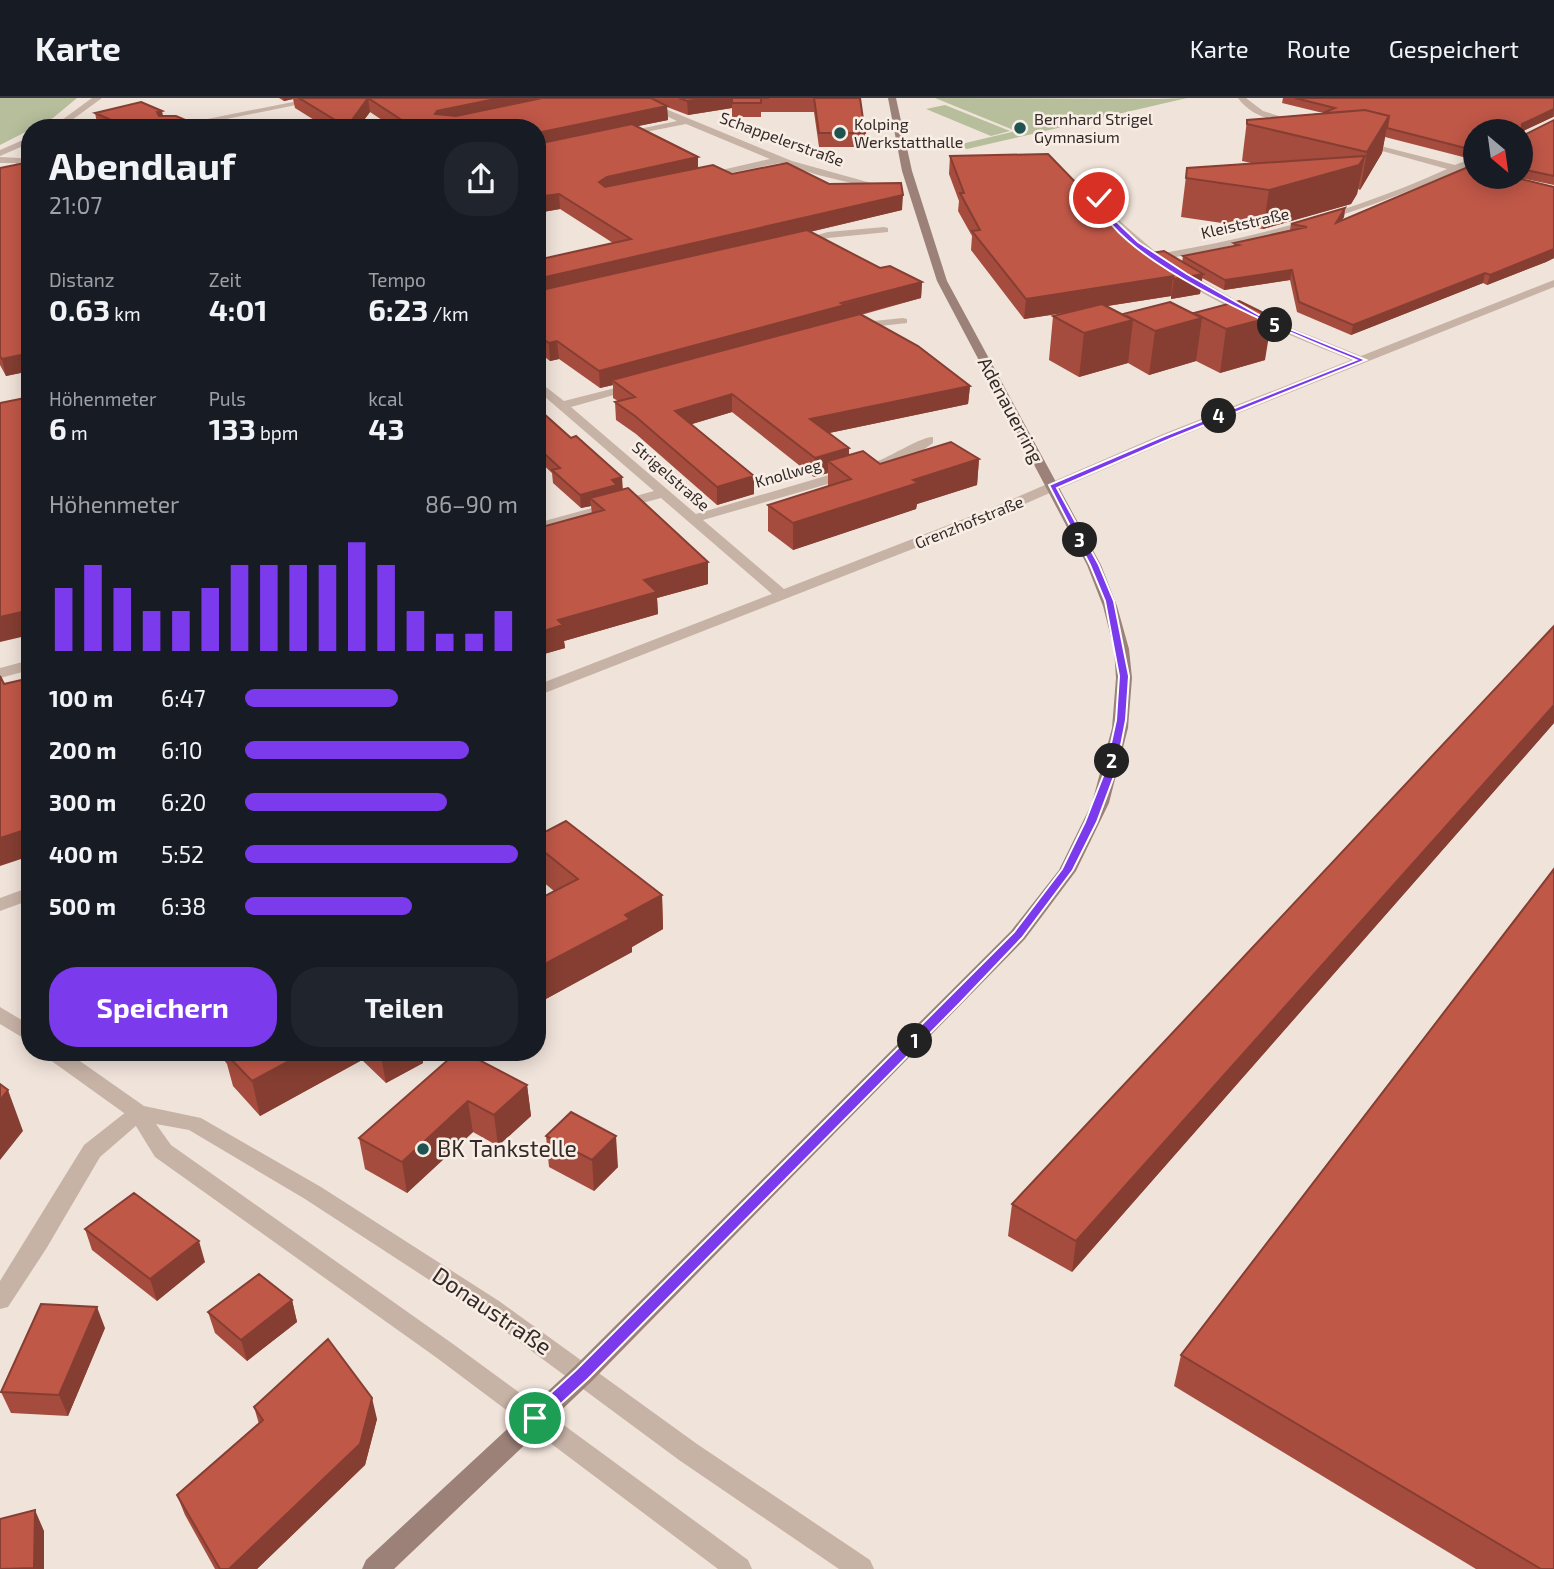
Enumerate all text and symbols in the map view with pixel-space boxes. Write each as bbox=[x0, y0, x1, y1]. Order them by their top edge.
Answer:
text: Karte bbox=[35, 28, 121, 68]
text: Karte bbox=[1190, 34, 1249, 63]
text: Route bbox=[1287, 34, 1351, 63]
text: Gespeichert bbox=[1389, 34, 1519, 63]
street label: Schappelerstraße bbox=[718, 107, 847, 170]
place label: Bernhard Strigel Gymnasium bbox=[1034, 109, 1153, 146]
place label: Kolping Werkstatthalle bbox=[854, 114, 963, 151]
north arrow bbox=[1463, 119, 1533, 189]
map controls bbox=[1463, 119, 1533, 189]
marker: Bernhard Strigel Gymnasium bbox=[1012, 120, 1028, 136]
marker: Kolping Werkstatthalle bbox=[832, 125, 848, 141]
text: Abendlauf bbox=[49, 142, 235, 188]
button: share bbox=[444, 142, 518, 216]
pin bbox=[1069, 168, 1129, 228]
icon: check bbox=[1080, 179, 1118, 217]
text: 21:07 bbox=[49, 191, 102, 219]
street label: Kleiststraße bbox=[1199, 203, 1291, 242]
text: Distanz bbox=[49, 268, 114, 291]
text: Zeit bbox=[209, 268, 242, 291]
text: Tempo bbox=[368, 268, 426, 291]
text: 0.63 bbox=[49, 291, 110, 327]
text: 4:01 bbox=[209, 291, 267, 327]
text: 6:23 bbox=[368, 291, 428, 327]
text: km bbox=[110, 302, 141, 325]
text: /km bbox=[428, 302, 469, 325]
pin: 5 bbox=[1258, 308, 1292, 342]
text: 5 bbox=[1269, 313, 1280, 336]
street label: Adenauerring bbox=[974, 353, 1049, 467]
text: Höhenmeter bbox=[49, 387, 157, 410]
text: Puls bbox=[209, 387, 246, 410]
text: kcal bbox=[368, 387, 403, 410]
pin: 4 bbox=[1202, 398, 1236, 434]
text: 4 bbox=[1212, 404, 1225, 427]
text: 6 bbox=[49, 410, 67, 446]
text: 133 bbox=[209, 410, 256, 446]
text: 43 bbox=[368, 410, 404, 446]
text: m bbox=[67, 421, 88, 444]
text: bpm bbox=[256, 421, 298, 444]
street label: Strigelstraße bbox=[629, 437, 714, 514]
street label: Knollweg bbox=[753, 454, 823, 491]
text: Höhenmeter bbox=[49, 490, 179, 518]
text: 86–90 m bbox=[425, 490, 518, 518]
street label: Grenzhofstraße bbox=[912, 491, 1026, 552]
pin: 3 bbox=[1062, 522, 1098, 558]
text: 3 bbox=[1074, 528, 1085, 551]
text: 100 m bbox=[49, 684, 113, 712]
text: 6:47 bbox=[161, 684, 206, 712]
text: 200 m bbox=[49, 736, 117, 764]
text: 6:10 bbox=[161, 736, 203, 764]
pin: 2 bbox=[1094, 744, 1130, 778]
text: 2 bbox=[1106, 749, 1117, 772]
text: 300 m bbox=[49, 788, 116, 816]
text: 6:20 bbox=[161, 788, 206, 816]
text: 400 m bbox=[49, 840, 118, 868]
text: 5:52 bbox=[161, 840, 204, 868]
text: 500 m bbox=[49, 892, 116, 920]
text: 6:38 bbox=[161, 892, 206, 920]
button: Speichern bbox=[49, 967, 277, 1047]
button: Teilen bbox=[291, 967, 518, 1047]
pin: 1 bbox=[898, 1024, 932, 1058]
text: 1 bbox=[910, 1029, 919, 1052]
place label: BK Tankstelle bbox=[437, 1134, 577, 1162]
marker: BK Tankstelle bbox=[415, 1141, 431, 1157]
street label: Donaustraße bbox=[428, 1260, 557, 1360]
pin bbox=[505, 1388, 565, 1448]
icon: arrive bbox=[516, 1399, 554, 1437]

